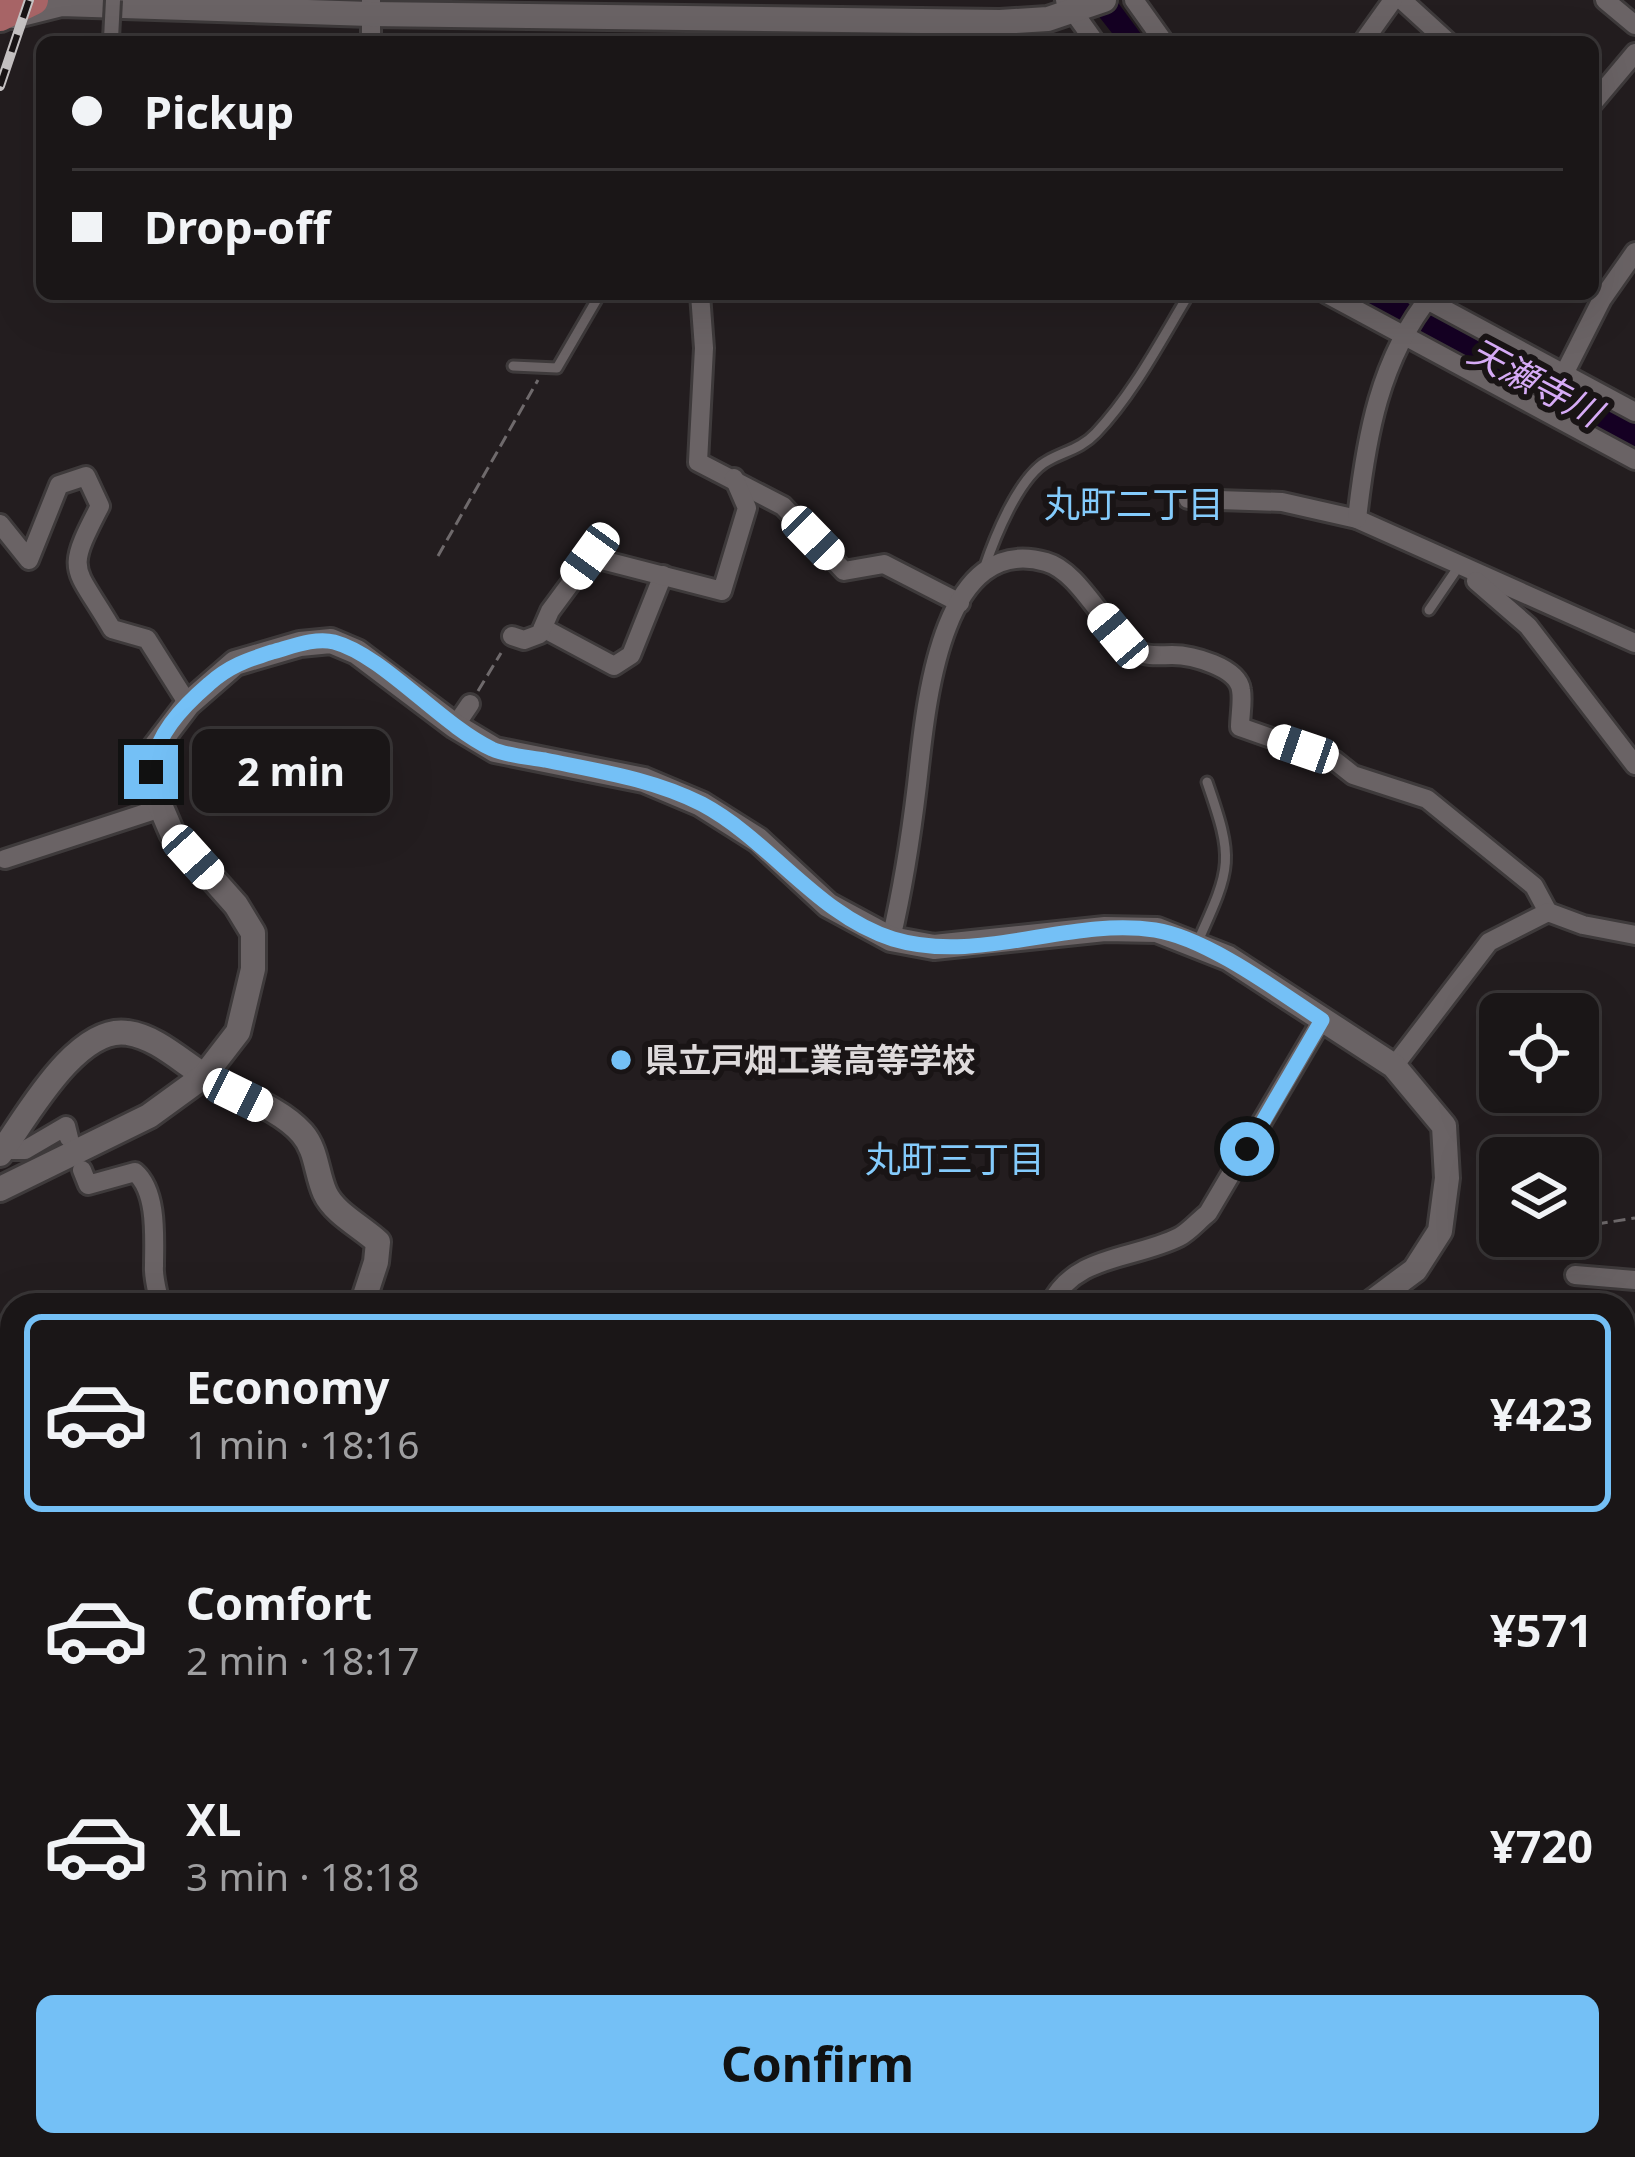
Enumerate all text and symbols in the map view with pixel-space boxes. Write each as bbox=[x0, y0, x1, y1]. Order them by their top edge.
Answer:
text: Pickup bbox=[144, 81, 294, 142]
text: Drop-off bbox=[144, 196, 330, 257]
water label: 天瀬寺川 bbox=[1460, 326, 1614, 439]
district label: 丸町二丁目 bbox=[1044, 479, 1224, 528]
car bbox=[775, 500, 851, 576]
car bbox=[554, 516, 626, 596]
car bbox=[1081, 597, 1155, 675]
car bbox=[1263, 720, 1343, 778]
callout: 2 min bbox=[193, 730, 391, 814]
text: 2 min bbox=[237, 744, 345, 797]
route end bbox=[124, 745, 178, 799]
car bbox=[156, 818, 230, 896]
map controls bbox=[1479, 993, 1599, 1257]
button: locate bbox=[1479, 993, 1599, 1113]
place label: 県立戸畑工業高等学校 bbox=[645, 1037, 975, 1082]
marker: 県立戸畑工業高等学校 bbox=[608, 1047, 634, 1073]
car bbox=[198, 1063, 278, 1127]
route start bbox=[1220, 1122, 1274, 1176]
district label: 丸町三丁目 bbox=[865, 1134, 1045, 1183]
button: layers bbox=[1479, 1137, 1599, 1257]
text: Economy bbox=[186, 1356, 390, 1417]
icon: car bbox=[42, 1359, 150, 1467]
text: ¥423 bbox=[1490, 1383, 1593, 1444]
text: 1 min · 18:16 bbox=[186, 1417, 420, 1470]
text: Comfort bbox=[186, 1572, 372, 1633]
icon: car bbox=[42, 1575, 150, 1683]
text: ¥571 bbox=[1490, 1599, 1593, 1660]
text: 2 min · 18:17 bbox=[186, 1633, 420, 1686]
text: XL bbox=[186, 1788, 241, 1849]
icon: car bbox=[42, 1791, 150, 1899]
text: ¥720 bbox=[1490, 1815, 1593, 1876]
text: 3 min · 18:18 bbox=[186, 1849, 420, 1902]
button: Confirm bbox=[36, 1995, 1599, 2133]

